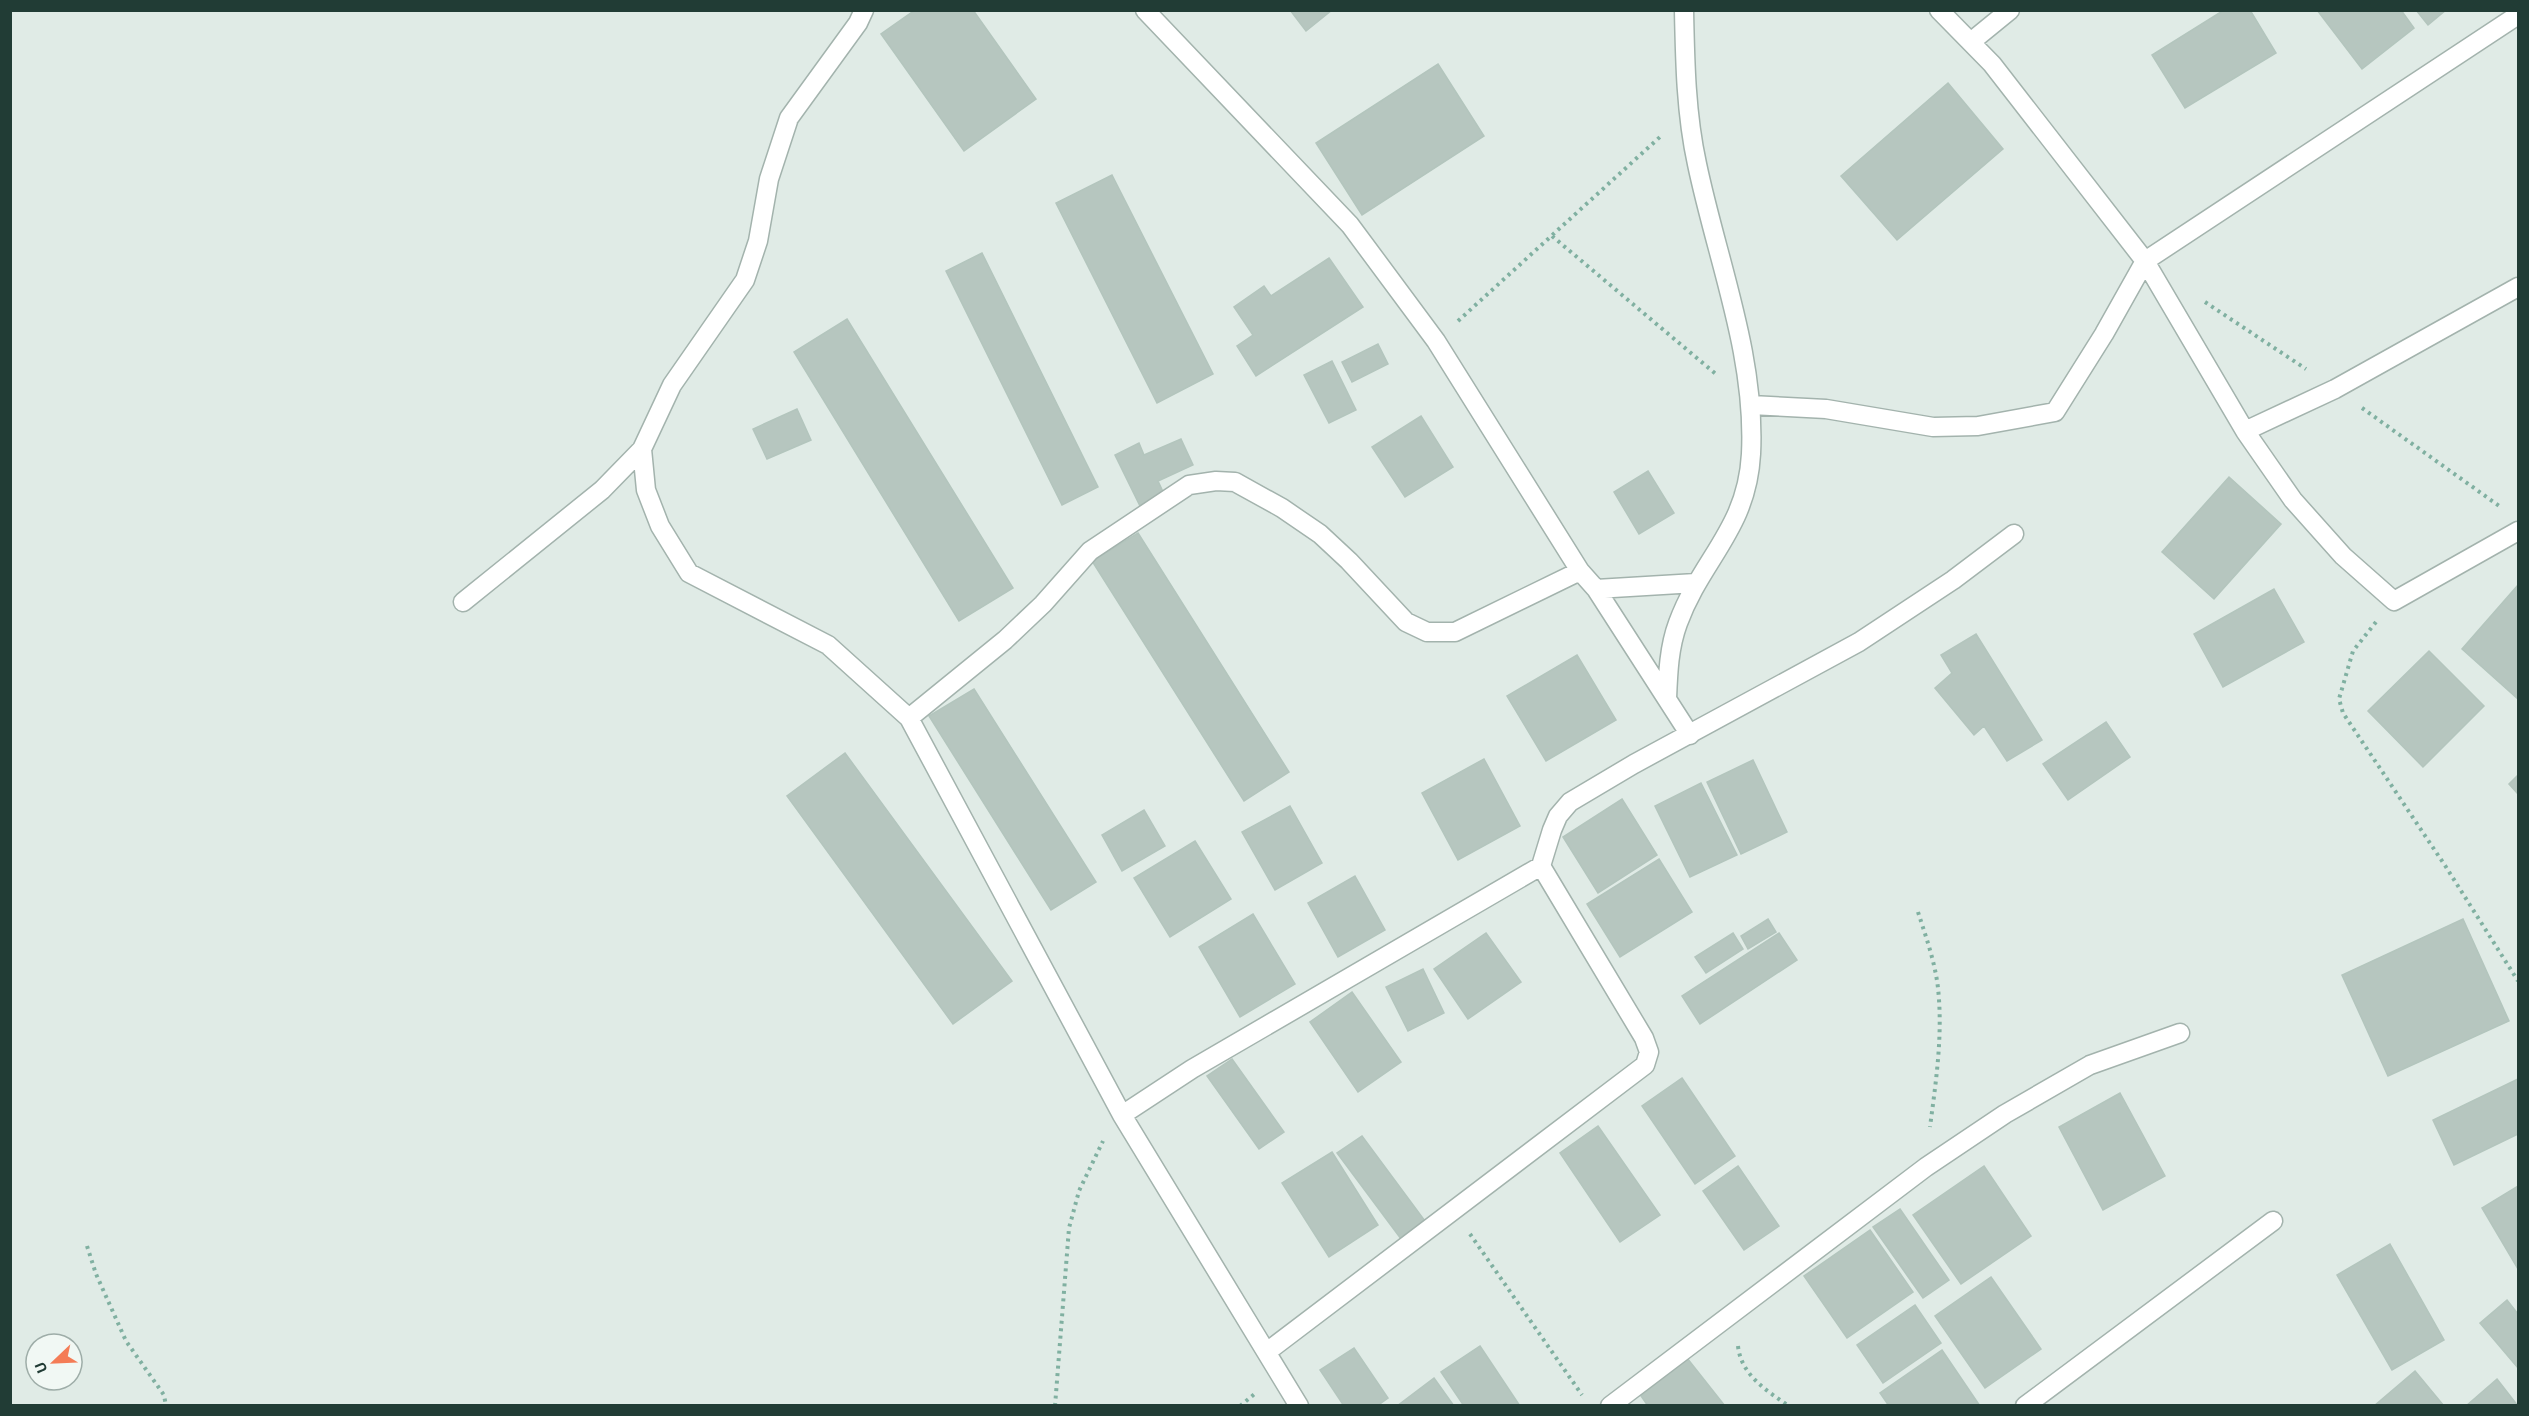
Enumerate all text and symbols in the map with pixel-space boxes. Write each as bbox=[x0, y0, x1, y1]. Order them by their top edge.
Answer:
north arrow bbox=[24, 1332, 84, 1392]
text: U bbox=[32, 1360, 50, 1375]

